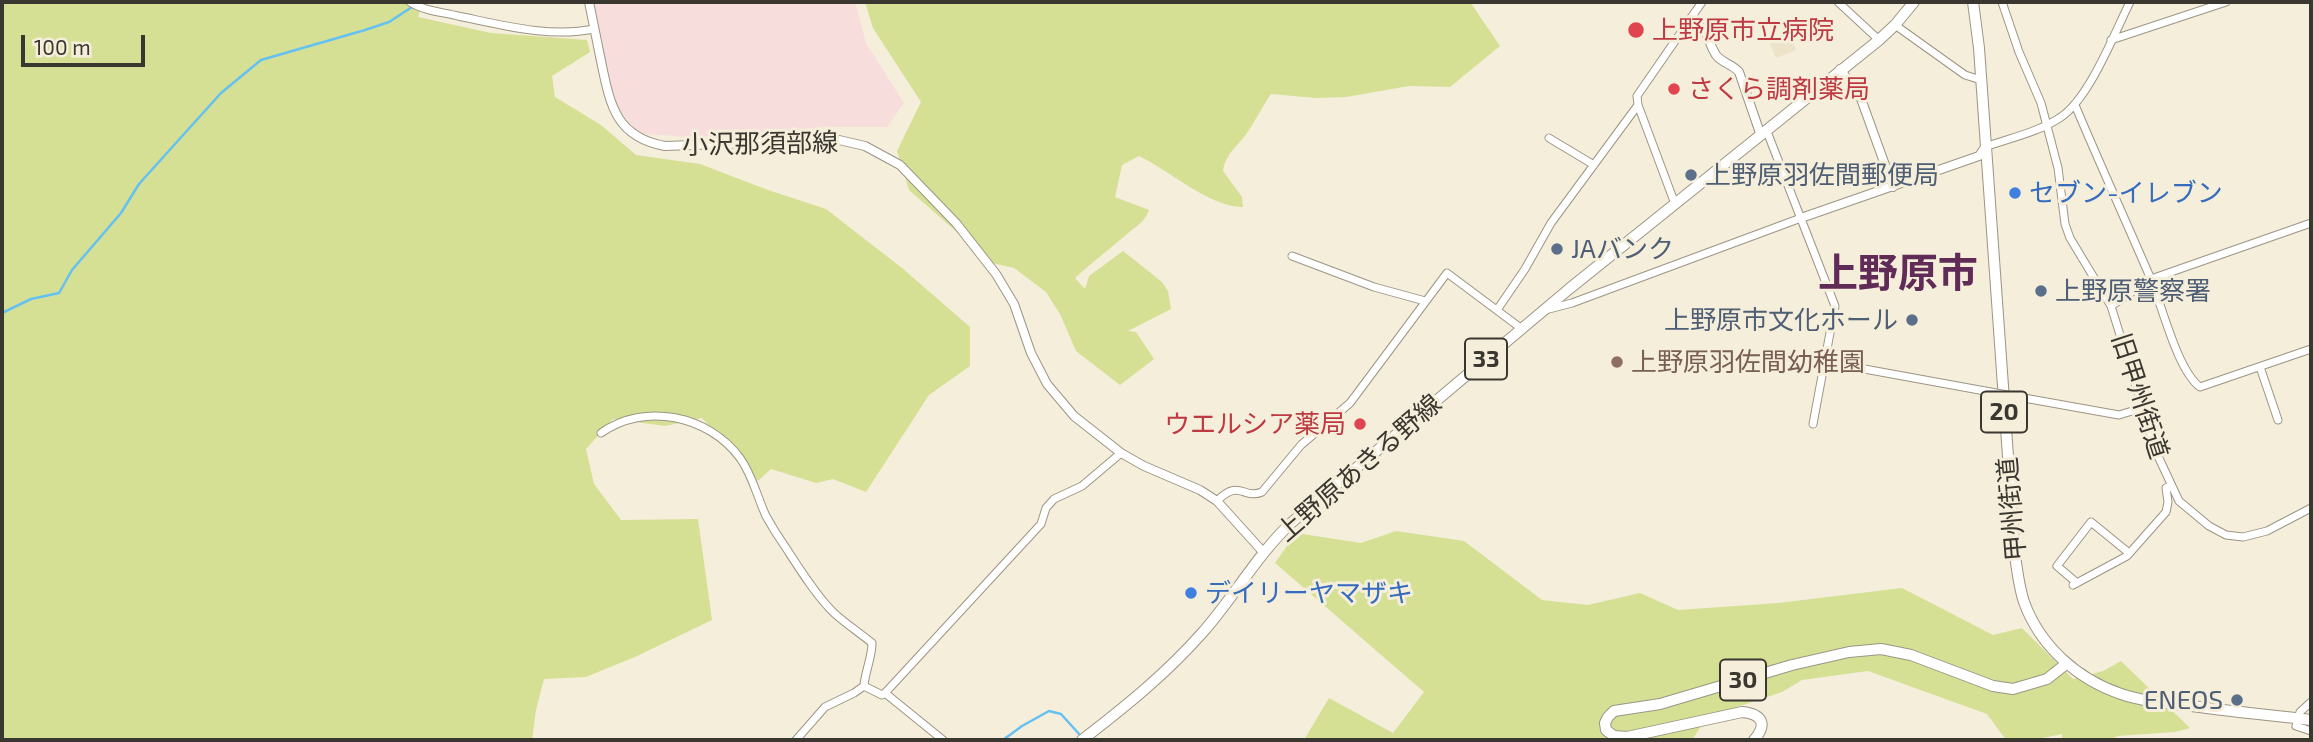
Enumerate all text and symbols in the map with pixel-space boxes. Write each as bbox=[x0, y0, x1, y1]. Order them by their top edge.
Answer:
place label: 上野原市立病院 bbox=[1652, 14, 1834, 46]
marker: 上野原市立病院 bbox=[1626, 20, 1646, 40]
scale bar bbox=[24, 21, 149, 65]
text: 100 m bbox=[34, 34, 91, 59]
place label: さくら調剤薬局 bbox=[1688, 73, 1870, 105]
marker: さくら調剤薬局 bbox=[1666, 81, 1682, 97]
street label: 小沢那須部線 bbox=[682, 127, 838, 161]
place label: 上野原羽佐間郵便局 bbox=[1705, 159, 1939, 191]
marker: 上野原羽佐間郵便局 bbox=[1683, 167, 1699, 183]
place label: セブン-イレブン bbox=[2029, 177, 2223, 209]
marker: セブン-イレブン bbox=[2007, 185, 2023, 201]
place label: JAバンク bbox=[1571, 233, 1674, 265]
marker: JAバンク bbox=[1549, 241, 1565, 257]
district label: 上野原市 bbox=[1818, 250, 1978, 298]
place label: 上野原警察署 bbox=[2055, 275, 2211, 307]
marker: 上野原警察署 bbox=[2033, 283, 2049, 299]
place label: 上野原市文化ホール bbox=[1664, 304, 1898, 336]
marker: 上野原市文化ホール bbox=[1904, 312, 1920, 328]
street label: 旧甲州街道 bbox=[2105, 329, 2175, 463]
road number: 33 bbox=[1465, 338, 1507, 380]
place label: 上野原羽佐間幼稚園 bbox=[1631, 346, 1865, 378]
marker: 上野原羽佐間幼稚園 bbox=[1609, 354, 1625, 370]
street label: 上野原あきる野線 bbox=[1270, 388, 1448, 548]
road number: 20 bbox=[1981, 391, 2027, 432]
place label: ウエルシア薬局 bbox=[1164, 408, 1346, 440]
marker: ウエルシア薬局 bbox=[1352, 416, 1368, 432]
street label: 甲州街道 bbox=[1992, 456, 2032, 562]
place label: デイリーヤマザキ bbox=[1205, 577, 1413, 609]
marker: デイリーヤマザキ bbox=[1183, 585, 1199, 601]
road number: 30 bbox=[1720, 660, 1766, 700]
place label: ENEOS bbox=[2144, 684, 2223, 716]
marker: ENEOS bbox=[2229, 692, 2245, 708]

